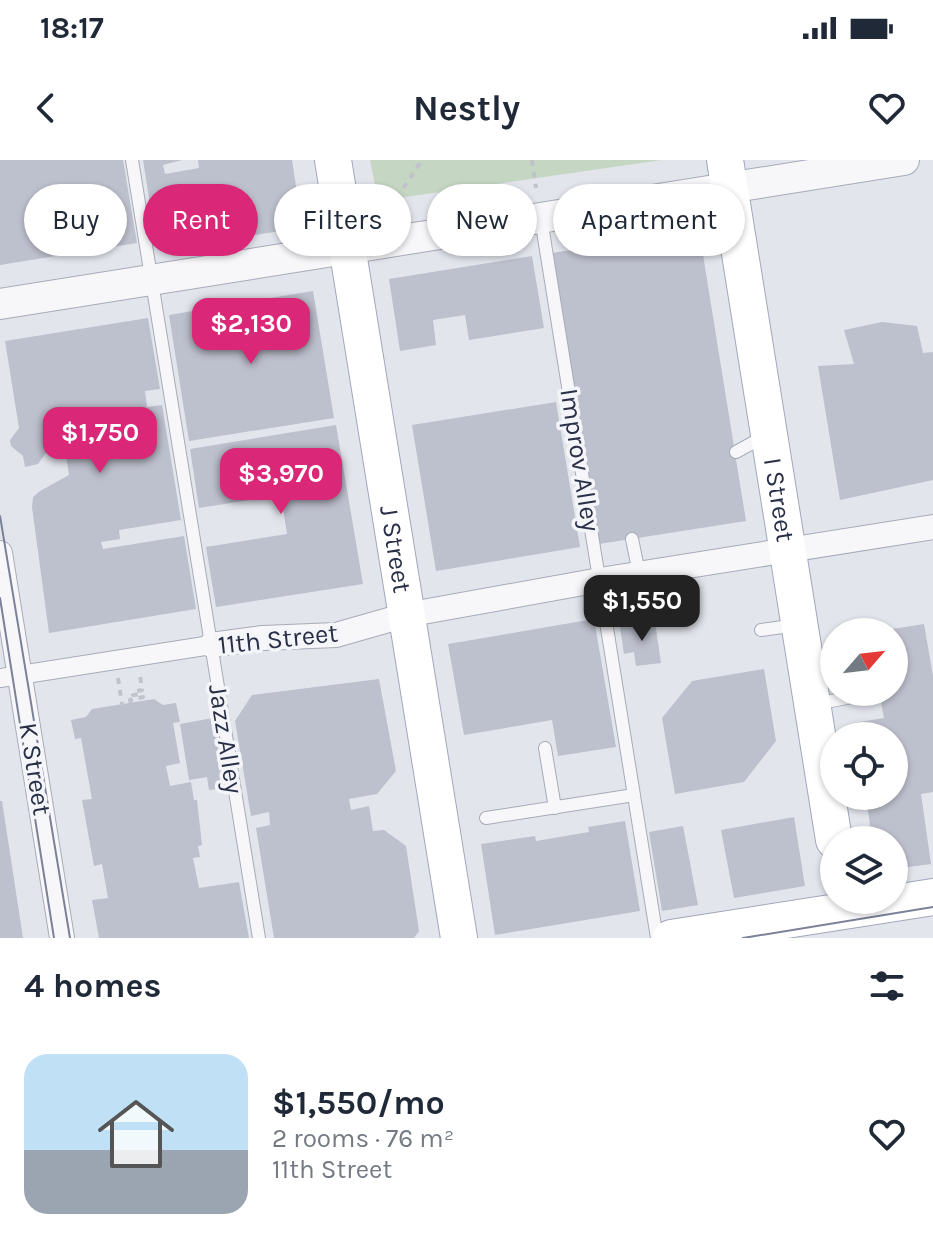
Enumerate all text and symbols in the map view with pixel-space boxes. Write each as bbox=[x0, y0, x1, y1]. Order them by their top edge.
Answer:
text: 18:17 bbox=[40, 10, 104, 46]
icon: back bbox=[24, 86, 68, 130]
icon: heart bbox=[865, 86, 909, 130]
text: Nestly bbox=[413, 87, 520, 129]
chip: Buy bbox=[24, 184, 127, 256]
chip: Rent bbox=[143, 184, 258, 256]
chip: Filters bbox=[274, 184, 411, 256]
chip: New bbox=[427, 184, 537, 256]
chip: Apartment bbox=[553, 184, 745, 256]
pin: $2,130 bbox=[186, 298, 316, 366]
text: $2,130 bbox=[210, 308, 292, 339]
street label: Improv Alley bbox=[553, 386, 607, 534]
pin: $1,750 bbox=[35, 407, 165, 475]
text: $1,750 bbox=[61, 417, 139, 448]
pin: $3,970 bbox=[216, 448, 346, 516]
street label: I Street bbox=[757, 455, 802, 544]
text: $3,970 bbox=[238, 458, 324, 489]
street label: J Street bbox=[374, 503, 418, 595]
pin: $1,550 bbox=[577, 575, 707, 643]
text: $1,550 bbox=[602, 585, 682, 616]
street label: 11th Street bbox=[217, 617, 340, 661]
north arrow bbox=[820, 618, 908, 706]
map controls bbox=[820, 618, 908, 914]
street label: Jazz Alley bbox=[202, 682, 250, 796]
street label: K Street bbox=[12, 720, 58, 818]
button: locate bbox=[820, 722, 908, 810]
button: layers bbox=[820, 826, 908, 914]
icon: filters bbox=[865, 964, 909, 1008]
text: 4 homes bbox=[24, 966, 161, 1006]
text: $1,550/mo bbox=[272, 1083, 445, 1123]
icon: home bbox=[88, 1086, 184, 1182]
icon: heart bbox=[865, 1112, 909, 1156]
text: 2 rooms · 76 m² bbox=[272, 1123, 454, 1154]
text: 11th Street bbox=[272, 1154, 392, 1185]

